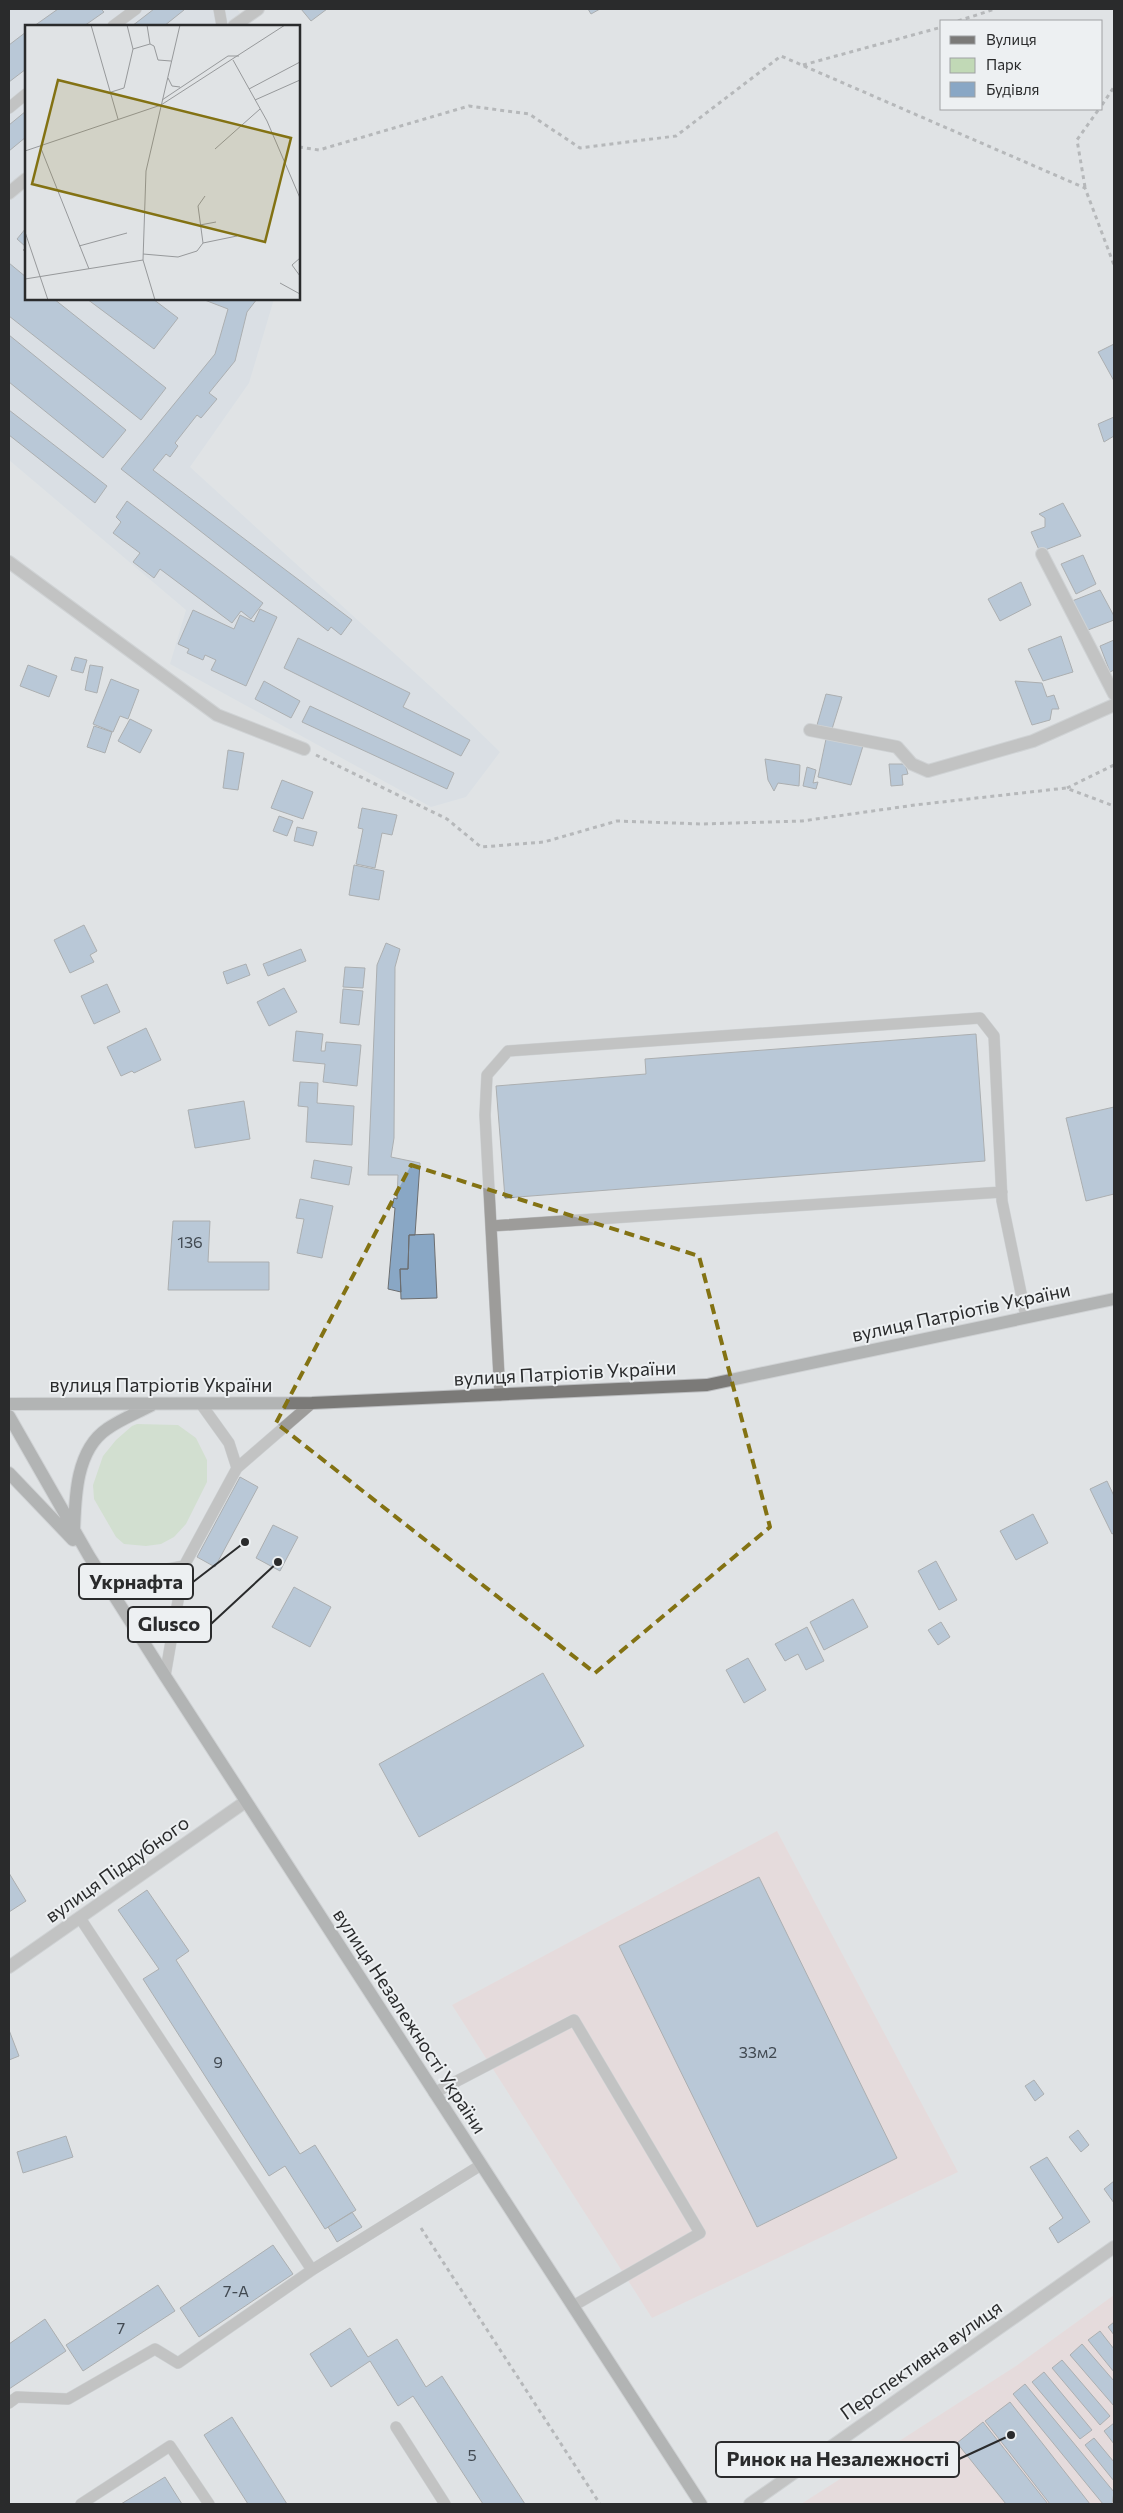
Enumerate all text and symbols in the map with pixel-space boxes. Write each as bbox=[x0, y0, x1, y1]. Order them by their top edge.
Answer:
legend bbox=[940, 20, 1103, 110]
inset map bbox=[25, 25, 300, 300]
text: Вулиця bbox=[986, 30, 1037, 48]
text: Парк bbox=[986, 55, 1022, 73]
text: Будівля bbox=[986, 80, 1039, 98]
house number: 136 bbox=[177, 1232, 203, 1251]
street label: вулиця Патріотів України bbox=[850, 1277, 1072, 1346]
street label: вулиця Патріотів України bbox=[453, 1355, 677, 1390]
street label: вулиця Патріотів України bbox=[50, 1373, 272, 1396]
callout: Укрнафта bbox=[79, 1564, 193, 1599]
text: Укрнафта bbox=[89, 1569, 183, 1593]
callout: Glusco bbox=[128, 1607, 211, 1642]
text: Glusco bbox=[138, 1611, 200, 1635]
street label: вулиця Піддубного bbox=[40, 1810, 193, 1927]
street label: вулиця Незалежності України bbox=[329, 1904, 492, 2137]
house number: 33м2 bbox=[739, 2042, 777, 2061]
house number: 9 bbox=[213, 2052, 223, 2071]
house number: 7-А bbox=[223, 2281, 249, 2300]
street label: Перспективна вулиця bbox=[835, 2295, 1006, 2424]
house number: 7 bbox=[117, 2318, 125, 2337]
callout: Ринок на Незалежності bbox=[716, 2442, 959, 2477]
house number: 5 bbox=[467, 2445, 477, 2464]
text: Ринок на Незалежності bbox=[727, 2446, 949, 2470]

